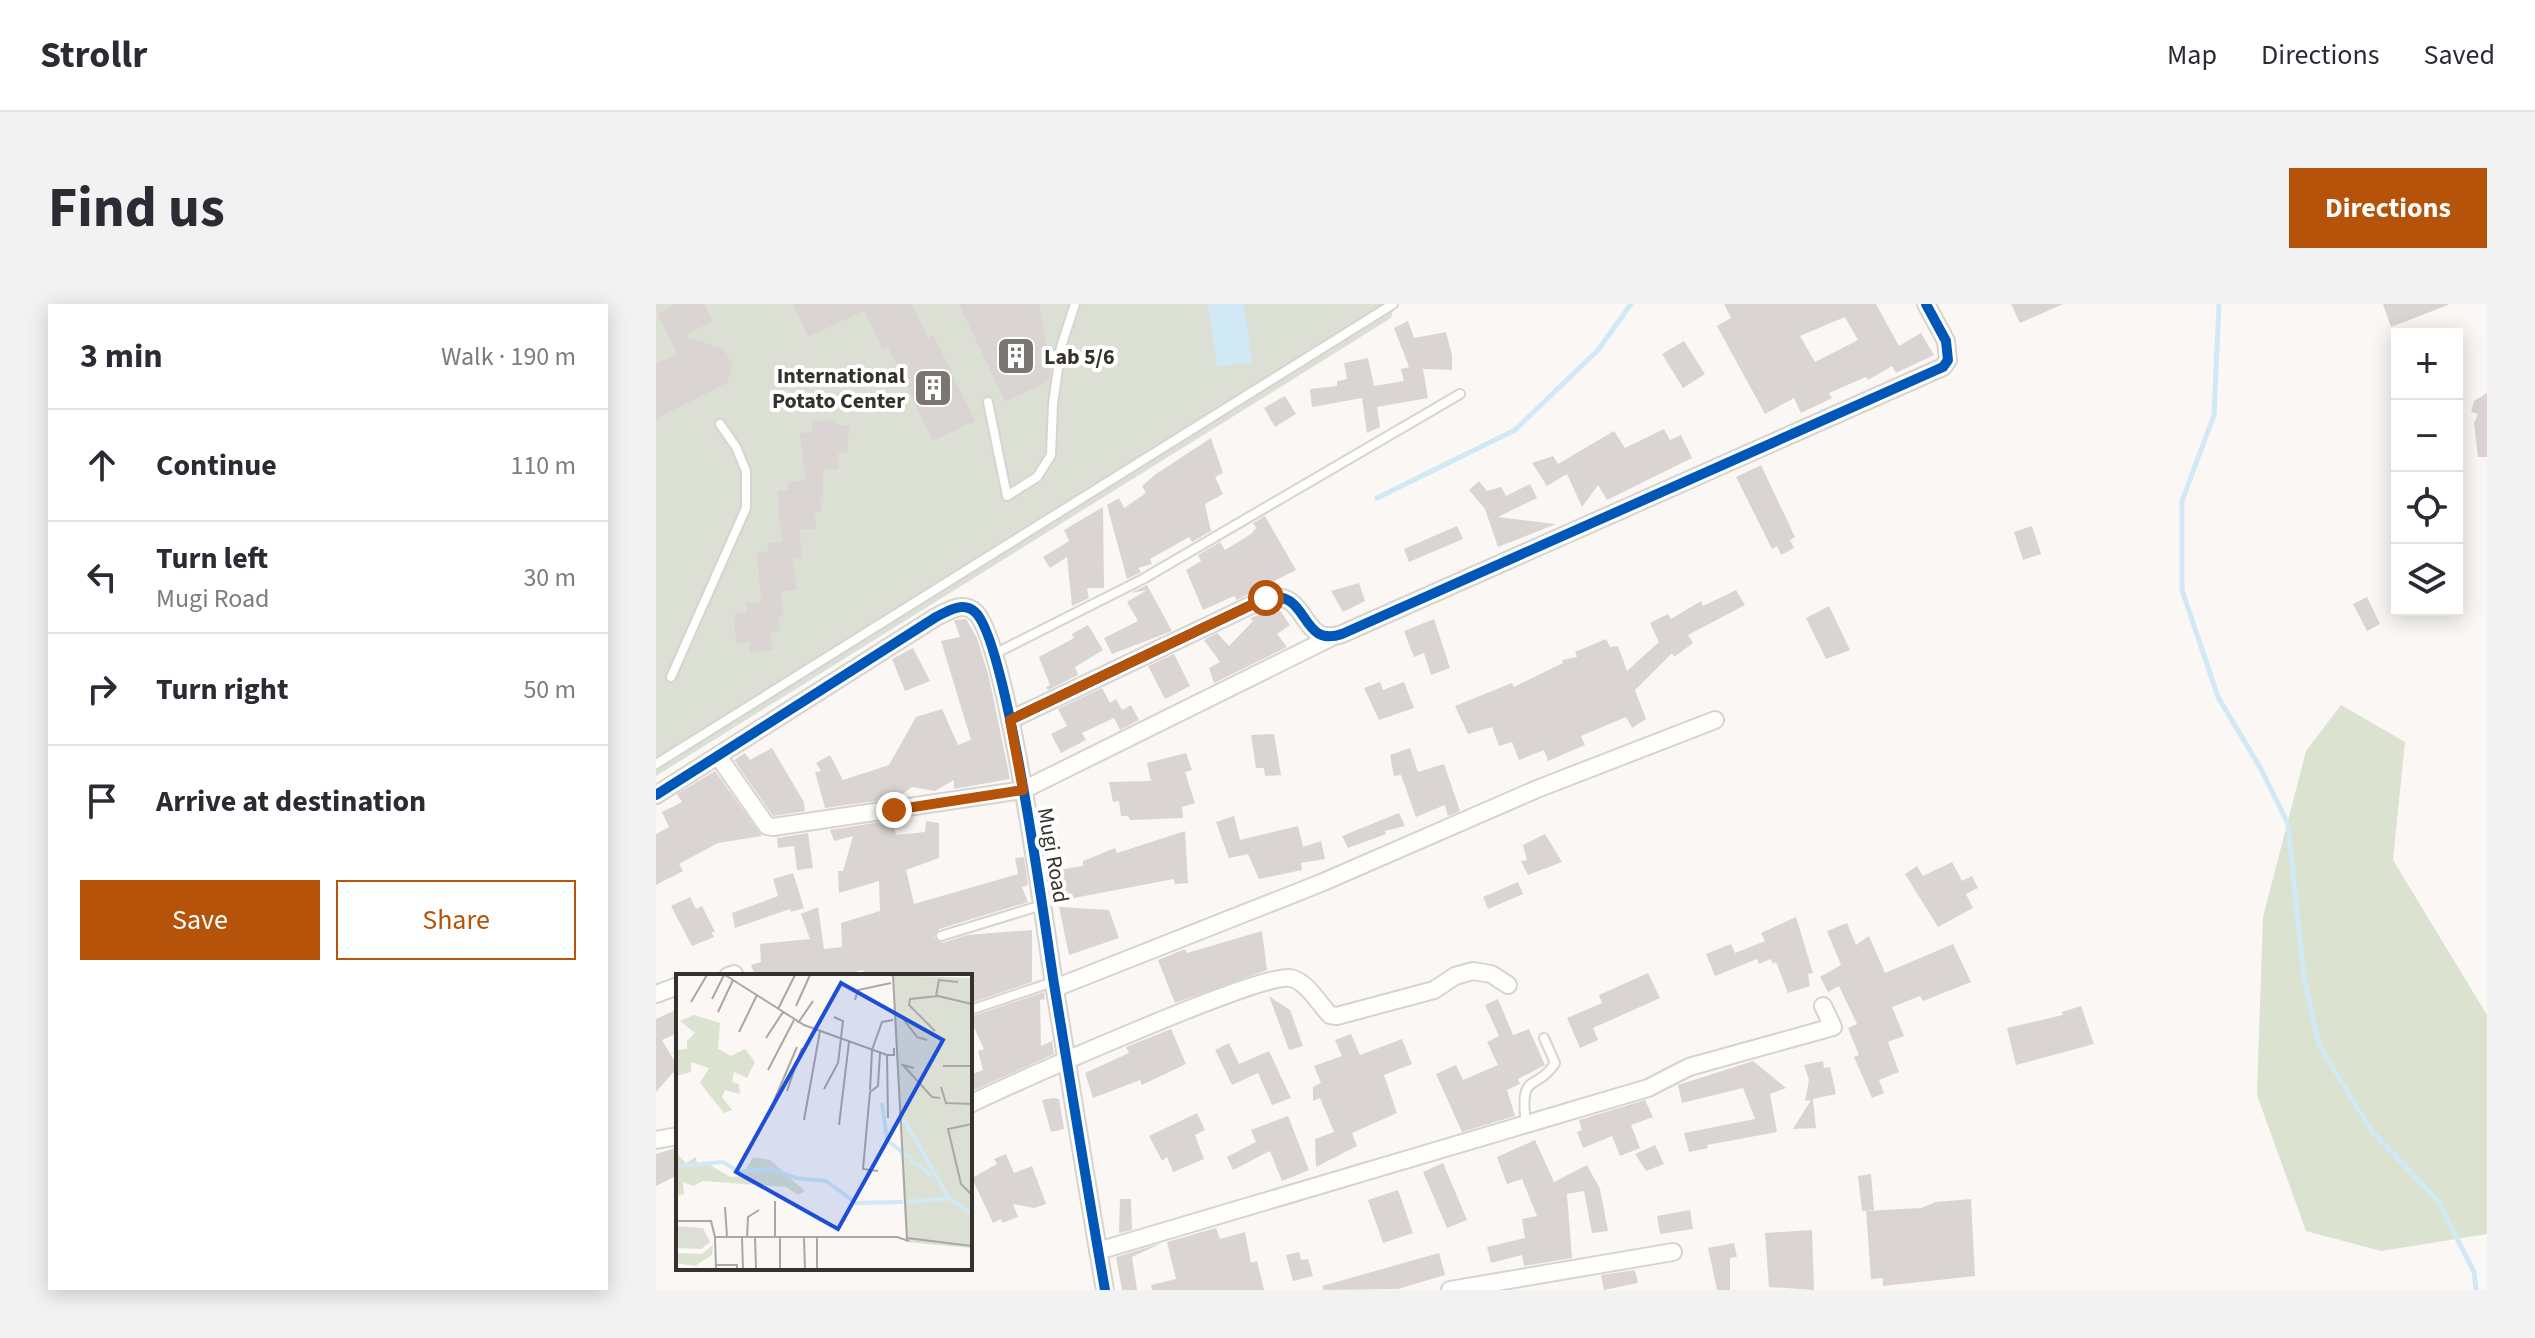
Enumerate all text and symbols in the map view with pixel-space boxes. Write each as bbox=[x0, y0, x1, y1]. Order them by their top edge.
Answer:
text: Strollr bbox=[40, 28, 147, 82]
text: Map bbox=[2167, 35, 2217, 75]
text: Directions bbox=[2261, 35, 2380, 75]
text: Saved bbox=[2424, 35, 2495, 75]
button: Directions bbox=[2289, 168, 2487, 248]
text: Find us bbox=[48, 169, 225, 248]
map controls bbox=[2391, 328, 2463, 616]
button: + bbox=[2391, 328, 2463, 400]
text: 3 min bbox=[80, 332, 163, 381]
building icon: Lab 5/6 bbox=[995, 335, 1037, 377]
text: Walk · 190 m bbox=[441, 338, 576, 375]
place label: Lab 5/6 bbox=[1044, 341, 1115, 373]
place label: International Potato Center bbox=[772, 360, 906, 417]
building icon: International Potato Center bbox=[912, 367, 954, 409]
button: − bbox=[2391, 400, 2463, 472]
icon: ahead bbox=[80, 443, 124, 487]
text: Continue bbox=[156, 444, 277, 487]
text: 110 m bbox=[510, 447, 576, 484]
button: locate bbox=[2391, 472, 2463, 544]
text: Turn left bbox=[156, 537, 268, 580]
button: layers bbox=[2391, 544, 2463, 616]
icon: left bbox=[80, 555, 124, 599]
text: 30 m bbox=[523, 559, 576, 596]
text: Mugi Road bbox=[156, 580, 270, 617]
route start bbox=[1248, 580, 1284, 616]
icon: right bbox=[80, 667, 124, 711]
text: Turn right bbox=[156, 668, 288, 711]
text: 50 m bbox=[523, 671, 576, 708]
icon: arrive bbox=[80, 779, 124, 823]
text: Arrive at destination bbox=[156, 780, 426, 823]
route end bbox=[876, 792, 912, 828]
street label: Mugi Road bbox=[1029, 805, 1077, 905]
button: Save bbox=[80, 880, 320, 960]
button: Share bbox=[336, 880, 576, 960]
inset map bbox=[676, 974, 972, 1270]

